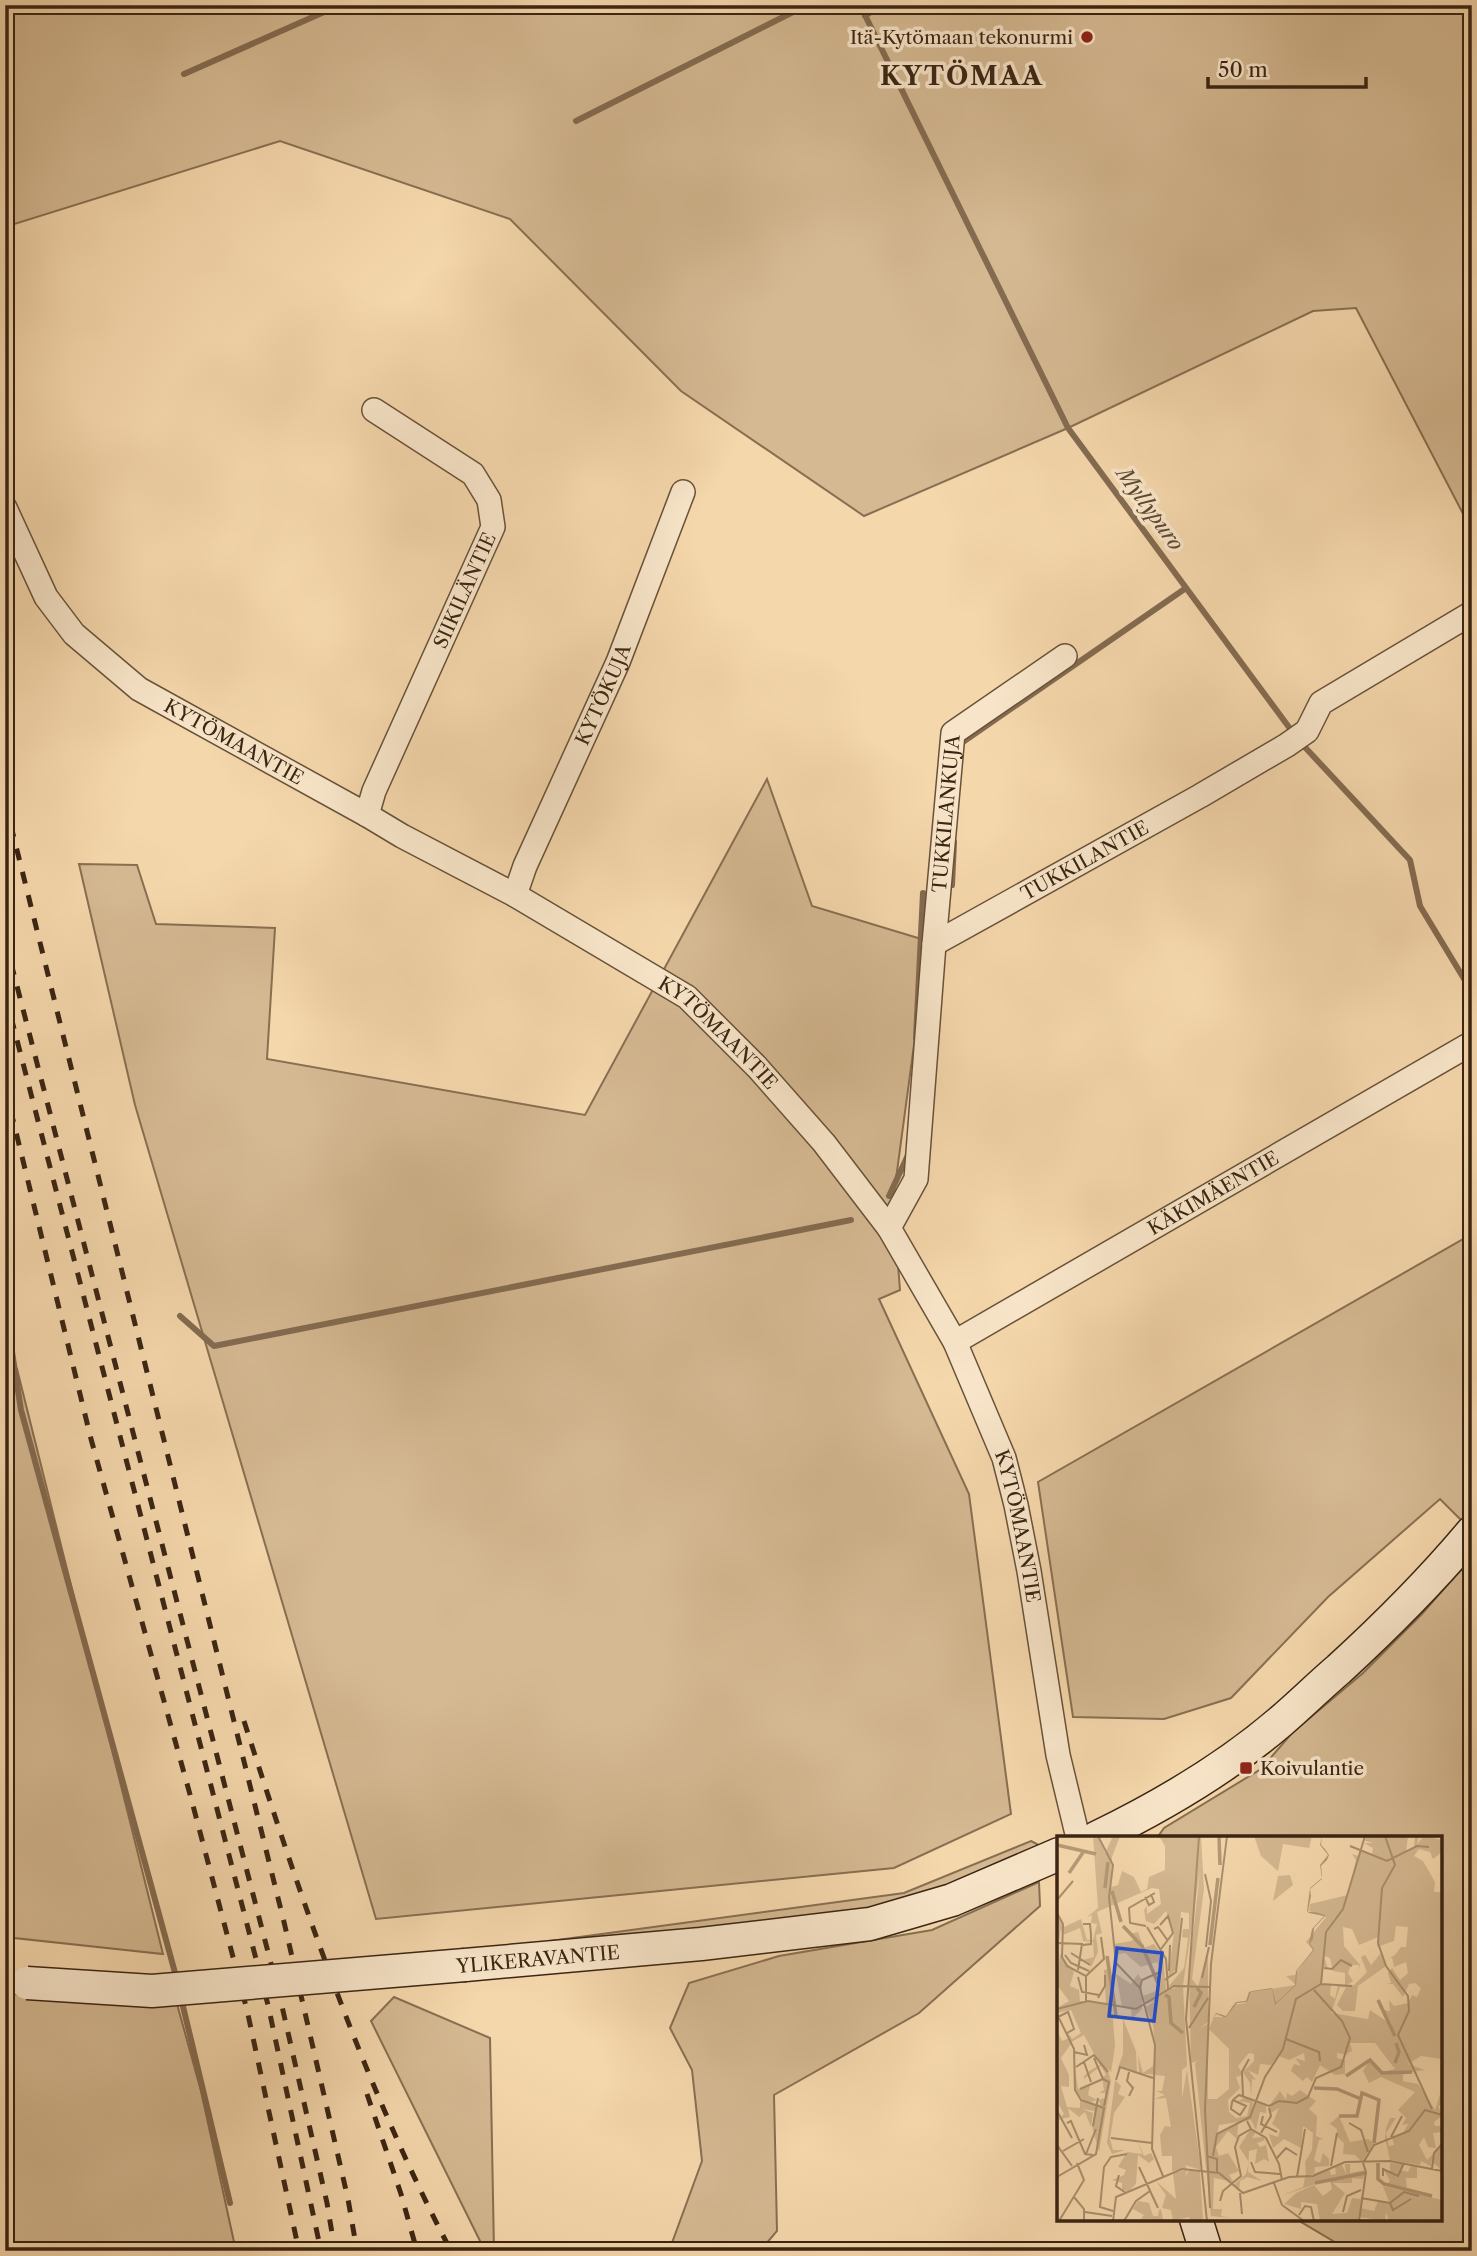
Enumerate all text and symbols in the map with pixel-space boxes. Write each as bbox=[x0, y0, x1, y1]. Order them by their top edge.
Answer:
place label: Itä-Kytömaan tekonurmi bbox=[850, 26, 1073, 49]
marker: Itä-Kytömaan tekonurmi bbox=[1079, 29, 1095, 45]
scale bar bbox=[1208, 46, 1365, 90]
text: 50 m bbox=[1218, 57, 1268, 82]
district label: KYTÖMAA bbox=[880, 59, 1044, 92]
water label: Myllypuro bbox=[1110, 460, 1189, 556]
street label: SIIKILÄNTIE bbox=[429, 529, 501, 652]
street label: KYTÖKUJA bbox=[571, 640, 636, 749]
street label: KYTÖMAANTIE bbox=[160, 694, 307, 790]
street label: TUKKILANKUJA bbox=[928, 733, 965, 893]
street label: TUKKILANTIE bbox=[1017, 816, 1153, 905]
street label: KYTÖMAANTIE bbox=[654, 972, 782, 1094]
street label: KÄKIMÄENTIE bbox=[1144, 1146, 1283, 1240]
street label: KYTÖMAANTIE bbox=[990, 1446, 1045, 1604]
place label: Koivulantie bbox=[1260, 1757, 1364, 1780]
marker: Koivulantie bbox=[1238, 1760, 1254, 1776]
inset map bbox=[1057, 1836, 1442, 2221]
street label: YLIKERAVANTIE bbox=[454, 1941, 621, 1978]

